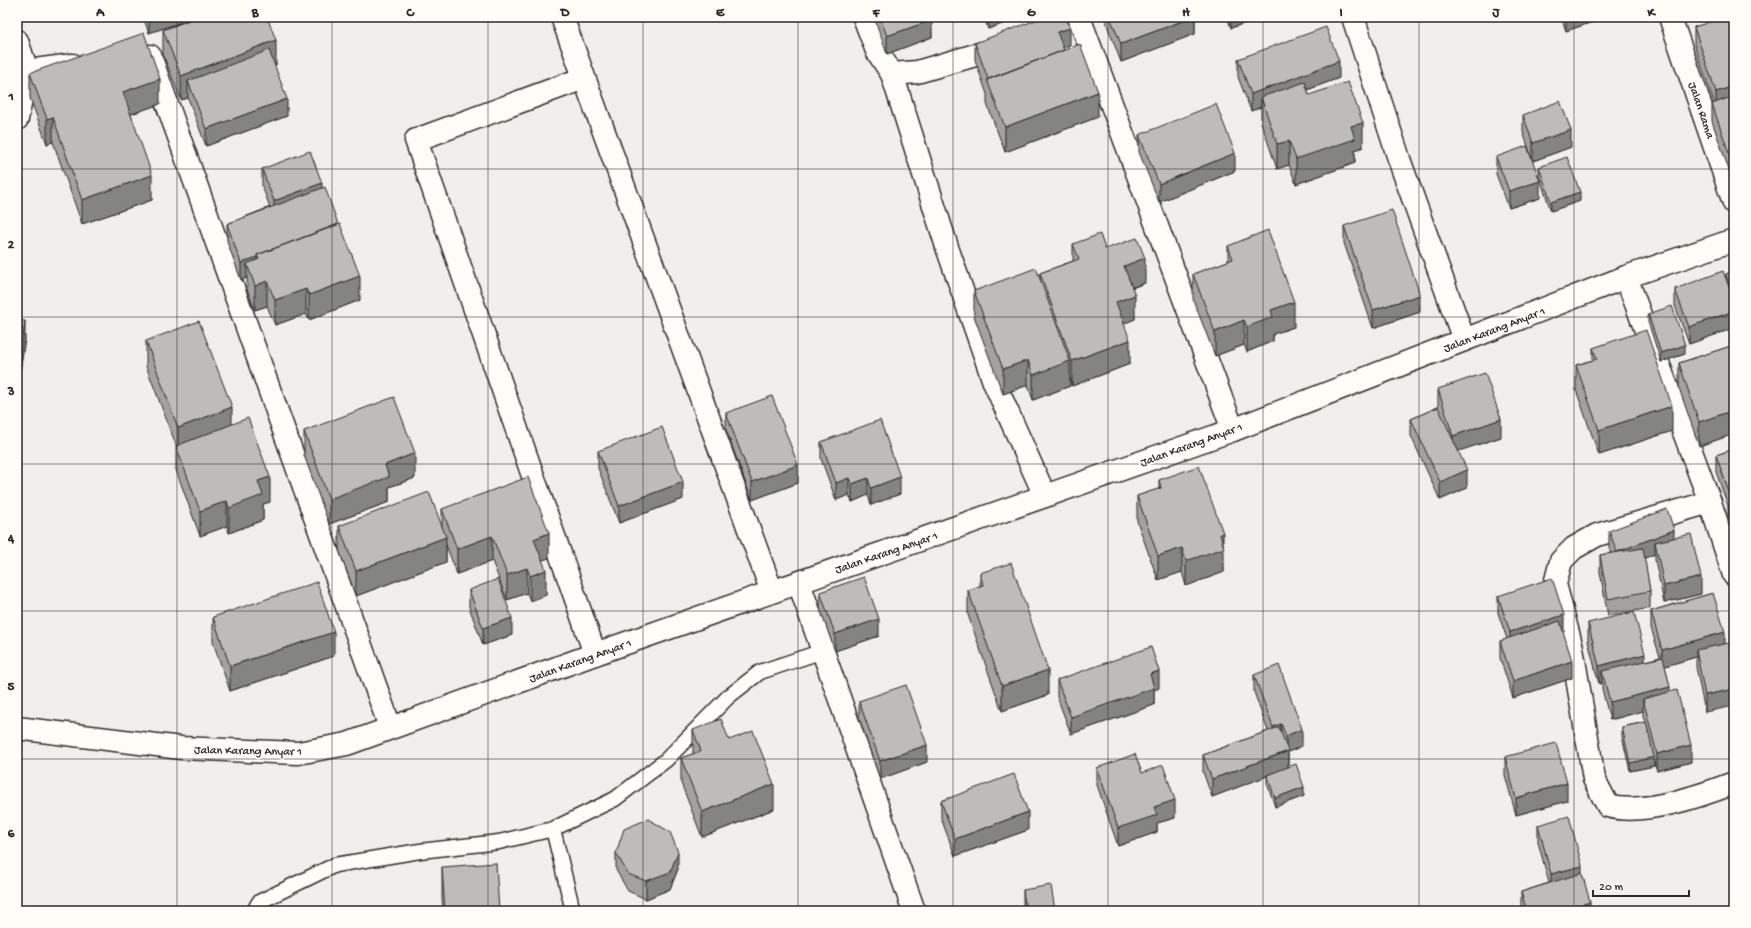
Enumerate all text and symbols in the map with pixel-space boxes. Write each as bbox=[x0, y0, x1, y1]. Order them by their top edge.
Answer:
text: A bbox=[95, 6, 105, 21]
text: B bbox=[251, 6, 260, 21]
text: C bbox=[405, 6, 415, 21]
text: D bbox=[560, 6, 570, 21]
text: E bbox=[716, 6, 725, 21]
text: F bbox=[872, 6, 881, 21]
text: G bbox=[1027, 6, 1036, 21]
text: H bbox=[1182, 6, 1190, 21]
text: I bbox=[1339, 6, 1343, 21]
text: J bbox=[1492, 6, 1501, 21]
text: K bbox=[1646, 6, 1656, 21]
street label: Jalan Rama bbox=[1684, 80, 1716, 141]
text: 1 bbox=[7, 90, 14, 105]
text: 2 bbox=[8, 238, 15, 253]
street label: Jalan Karang Anyar 1 bbox=[1442, 305, 1548, 357]
text: 3 bbox=[7, 385, 15, 400]
street label: Jalan Karang Anyar 1 bbox=[1139, 421, 1245, 471]
street label: Jalan Karang Anyar 1 bbox=[833, 530, 940, 578]
text: 4 bbox=[7, 532, 15, 547]
street label: Jalan Karang Anyar 1 bbox=[528, 637, 634, 687]
text: 5 bbox=[8, 680, 15, 695]
street label: Jalan Karang Anyar 1 bbox=[194, 744, 302, 760]
text: 6 bbox=[8, 827, 15, 842]
scale bar bbox=[1593, 872, 1689, 898]
text: 20 m bbox=[1599, 881, 1624, 895]

